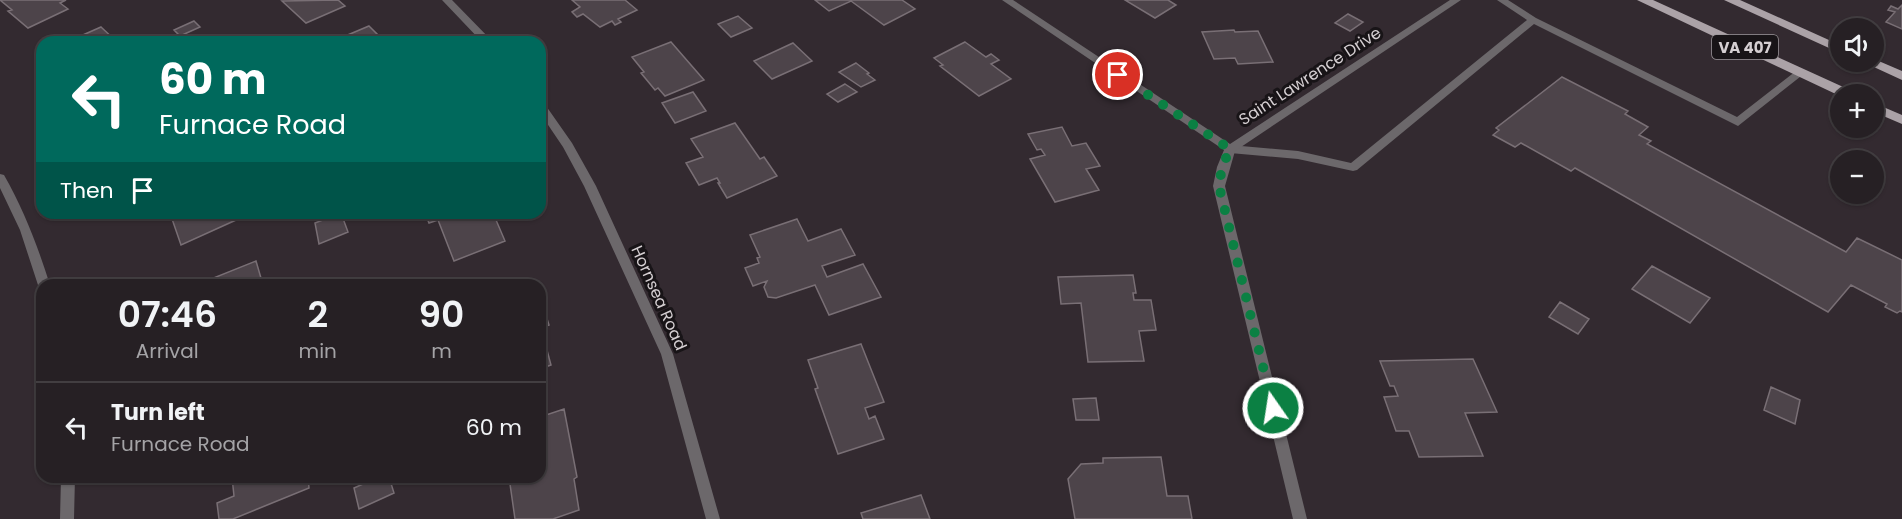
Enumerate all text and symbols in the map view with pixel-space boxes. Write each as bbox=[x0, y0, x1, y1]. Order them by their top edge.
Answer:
map controls bbox=[1830, 18, 1884, 204]
button: sound bbox=[1830, 18, 1884, 72]
street label: Saint Lawrence Drive bbox=[1234, 21, 1386, 131]
road number: VA 407 bbox=[1712, 35, 1778, 59]
pin bbox=[1092, 49, 1143, 100]
text: 60 m bbox=[159, 50, 267, 109]
icon: arrive bbox=[1101, 58, 1134, 91]
icon: left bbox=[60, 60, 138, 138]
button: + bbox=[1830, 84, 1884, 138]
text: Furnace Road bbox=[159, 106, 346, 143]
button: − bbox=[1830, 150, 1884, 204]
icon: arrive bbox=[126, 174, 159, 207]
text: Then bbox=[60, 175, 114, 206]
street label: Hornsea Road bbox=[626, 242, 692, 354]
text: 07:46 bbox=[118, 289, 217, 340]
text: 2 bbox=[307, 289, 328, 340]
text: 90 bbox=[419, 289, 464, 340]
text: Arrival bbox=[136, 337, 199, 365]
text: min bbox=[299, 337, 337, 365]
text: m bbox=[431, 337, 452, 365]
position arrow bbox=[1241, 376, 1305, 440]
text: Turn left bbox=[111, 397, 205, 428]
icon: left bbox=[60, 411, 93, 444]
text: 60 m bbox=[466, 412, 522, 443]
text: Furnace Road bbox=[111, 430, 250, 458]

